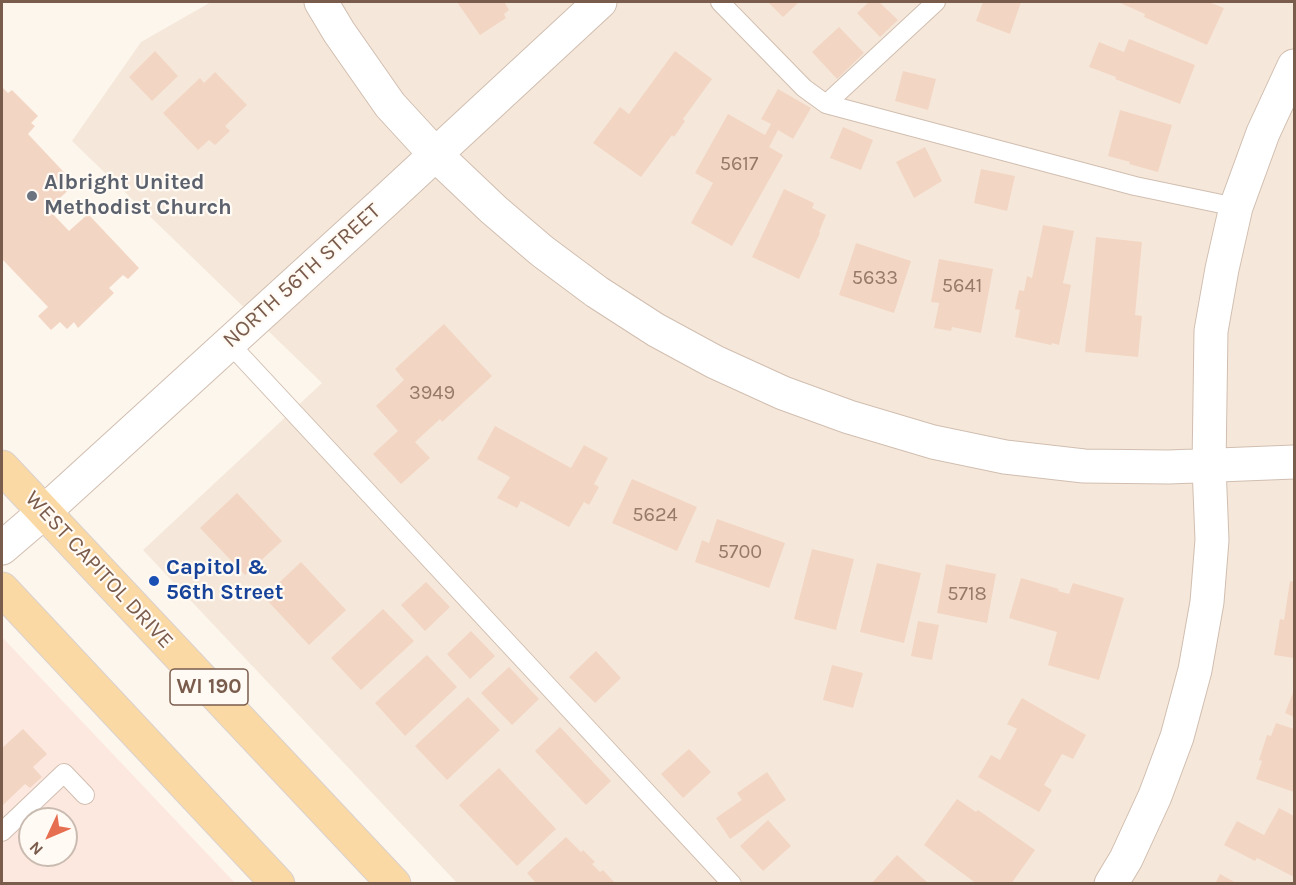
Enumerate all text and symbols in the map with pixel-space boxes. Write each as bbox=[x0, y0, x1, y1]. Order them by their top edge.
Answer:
house number: 5617 bbox=[720, 152, 758, 176]
place label: Albright United Methodist Church bbox=[44, 170, 232, 222]
marker: Albright United Methodist Church bbox=[25, 189, 39, 203]
street label: NORTH 56TH STREET bbox=[218, 198, 386, 354]
house number: 5633 bbox=[852, 266, 898, 290]
house number: 5641 bbox=[942, 274, 982, 298]
house number: 3949 bbox=[409, 381, 455, 405]
street label: WEST CAPITOL DRIVE bbox=[19, 486, 179, 654]
house number: 5624 bbox=[632, 503, 678, 527]
house number: 5700 bbox=[718, 540, 762, 564]
place label: Capitol & 56th Street bbox=[166, 555, 283, 606]
marker: Capitol & 56th Street bbox=[147, 574, 161, 588]
house number: 5718 bbox=[947, 582, 987, 606]
road number: WI 190 bbox=[170, 669, 248, 705]
north arrow bbox=[18, 807, 78, 867]
text: N bbox=[25, 838, 47, 859]

